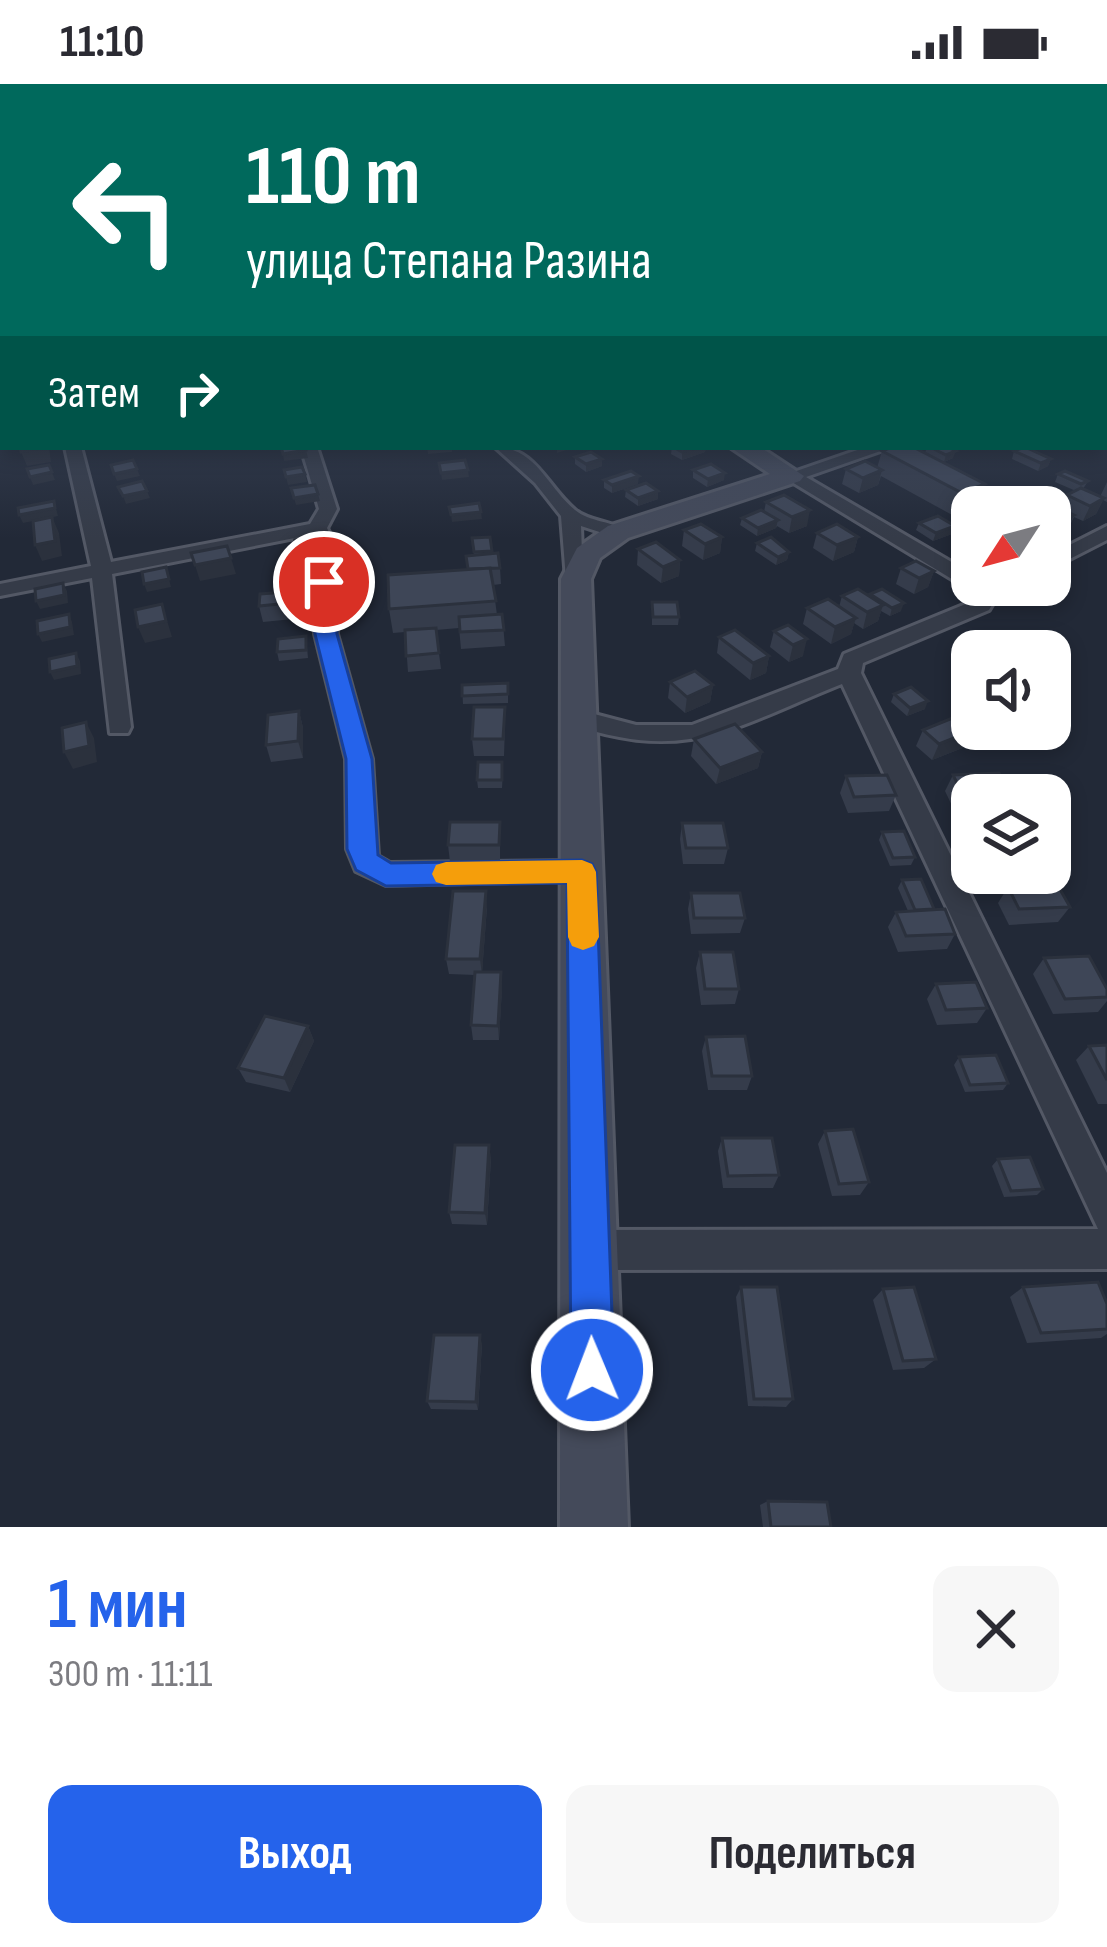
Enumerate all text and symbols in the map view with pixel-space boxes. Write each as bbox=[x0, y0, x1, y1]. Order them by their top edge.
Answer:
text: 11:10 bbox=[60, 15, 144, 70]
text: 110 m bbox=[246, 127, 421, 228]
icon: left bbox=[48, 132, 204, 288]
text: улица Степана Разина bbox=[246, 229, 652, 294]
icon: right bbox=[164, 360, 230, 426]
text: Затем bbox=[48, 366, 140, 421]
north arrow bbox=[951, 486, 1071, 606]
map controls bbox=[951, 486, 1071, 894]
pin bbox=[273, 531, 375, 633]
icon: arrive bbox=[291, 549, 357, 615]
button: sound bbox=[951, 630, 1071, 750]
button: layers bbox=[951, 774, 1071, 894]
position arrow bbox=[529, 1307, 655, 1433]
text: 1 мин bbox=[48, 1562, 188, 1649]
button: close bbox=[933, 1566, 1059, 1692]
text: 300 m · 11:11 bbox=[48, 1651, 213, 1698]
button: Выход bbox=[48, 1785, 542, 1923]
button: Поделиться bbox=[566, 1785, 1059, 1923]

